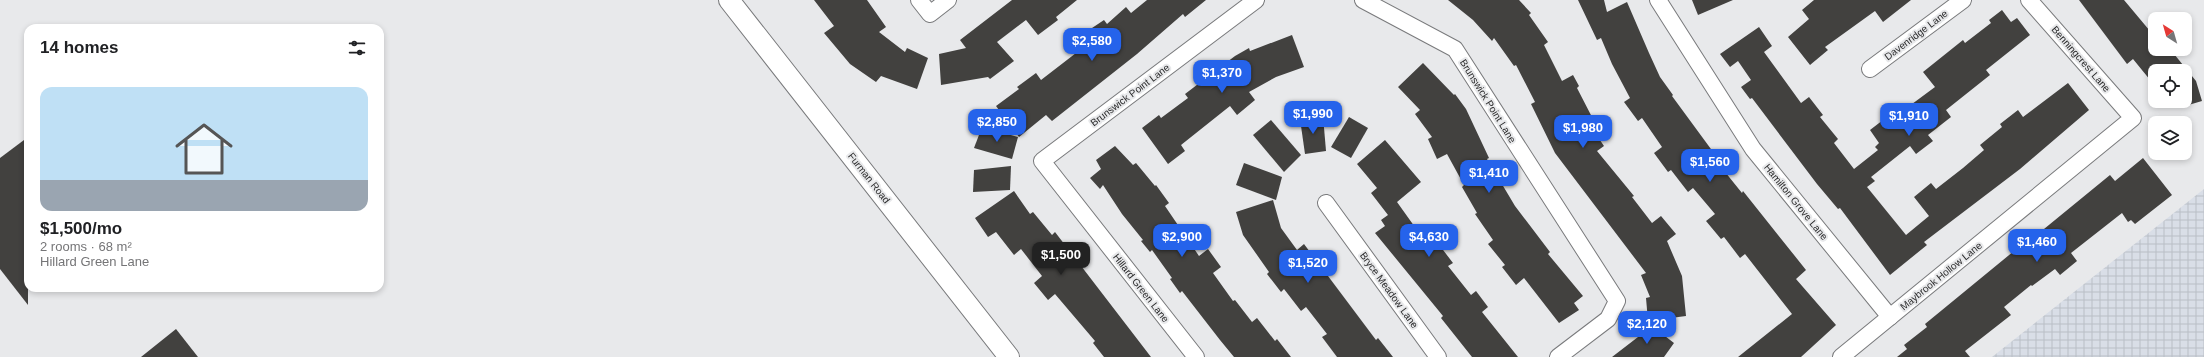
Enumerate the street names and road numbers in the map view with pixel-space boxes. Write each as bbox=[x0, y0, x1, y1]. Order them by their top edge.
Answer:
street label: Davenridge Lane bbox=[1882, 7, 1950, 62]
street label: Benningcrest Lane bbox=[2049, 24, 2113, 94]
street label: Brunswick Point Lane bbox=[1458, 57, 1518, 145]
street label: Brunswick Point Lane bbox=[1088, 61, 1172, 128]
street label: Furman Road bbox=[846, 151, 892, 205]
street label: Hamilton Grove Lane bbox=[1762, 162, 1830, 243]
street label: Maybrook Hollow Lane bbox=[1898, 239, 1984, 312]
street label: Bryce Meadow Lane bbox=[1358, 250, 1420, 330]
street label: Hillard Green Lane bbox=[1111, 252, 1171, 325]

